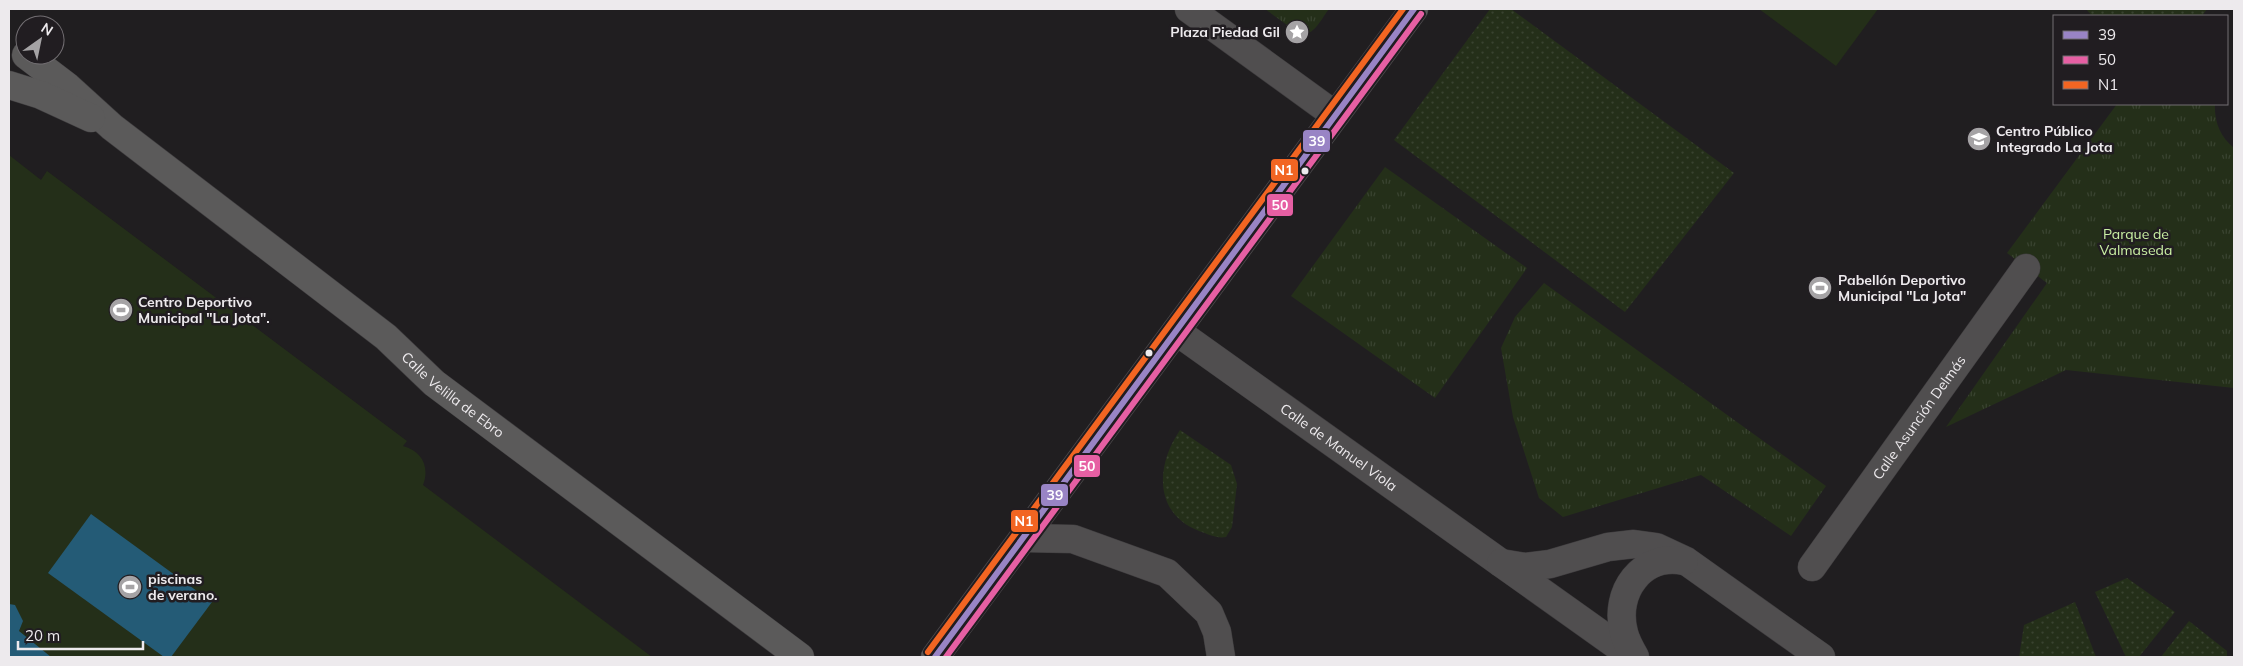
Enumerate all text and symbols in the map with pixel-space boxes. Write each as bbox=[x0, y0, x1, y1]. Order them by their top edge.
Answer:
north arrow bbox=[15, 15, 65, 65]
legend bbox=[2053, 15, 2228, 105]
text: N bbox=[38, 19, 56, 40]
place icon: Plaza Piedad Gil bbox=[1284, 19, 1310, 45]
place label: Plaza Piedad Gil bbox=[1170, 23, 1280, 41]
text: 39 bbox=[2098, 25, 2116, 44]
text: 50 bbox=[2098, 50, 2116, 69]
text: N1 bbox=[2098, 75, 2118, 94]
place label: Centro Público Integrado La Jota bbox=[1996, 122, 2113, 156]
school or university icon: Centro Público Integrado La Jota bbox=[1966, 126, 1992, 152]
line badge: 39 bbox=[1302, 129, 1331, 153]
text: 39 bbox=[1309, 132, 1325, 150]
line badge: N1 bbox=[1270, 158, 1299, 182]
text: N1 bbox=[1275, 161, 1293, 179]
unlabelled marker bbox=[1300, 166, 1310, 176]
line badge: 50 bbox=[1266, 193, 1294, 217]
text: 50 bbox=[1272, 196, 1288, 214]
park label: Parque de Valmaseda bbox=[2100, 225, 2172, 259]
place label: Pabellón Deportivo Municipal "La Jota" bbox=[1838, 271, 1966, 305]
sports icon: Pabellón Deportivo Municipal "La Jota" bbox=[1807, 275, 1833, 301]
place label: Centro Deportivo Municipal "La Jota". bbox=[138, 293, 270, 327]
sports icon: Centro Deportivo Municipal "La Jota". bbox=[108, 297, 134, 323]
street label: Calle Velilla de Ebro bbox=[398, 348, 508, 441]
unlabelled marker bbox=[1144, 348, 1154, 358]
street label: Calle Asunción Delmás bbox=[1869, 352, 1970, 483]
street label: Calle de Manuel Viola bbox=[1277, 399, 1401, 495]
line badge: 50 bbox=[1073, 454, 1101, 478]
text: 50 bbox=[1079, 457, 1095, 475]
line badge: 39 bbox=[1040, 483, 1069, 507]
text: 39 bbox=[1047, 486, 1063, 504]
line badge: N1 bbox=[1010, 509, 1039, 533]
text: N1 bbox=[1015, 512, 1033, 530]
place label: piscinas de verano. bbox=[148, 570, 217, 604]
sports icon: piscinas de verano. bbox=[117, 574, 143, 600]
scale bar bbox=[18, 618, 142, 650]
text: 20 m bbox=[25, 626, 60, 645]

